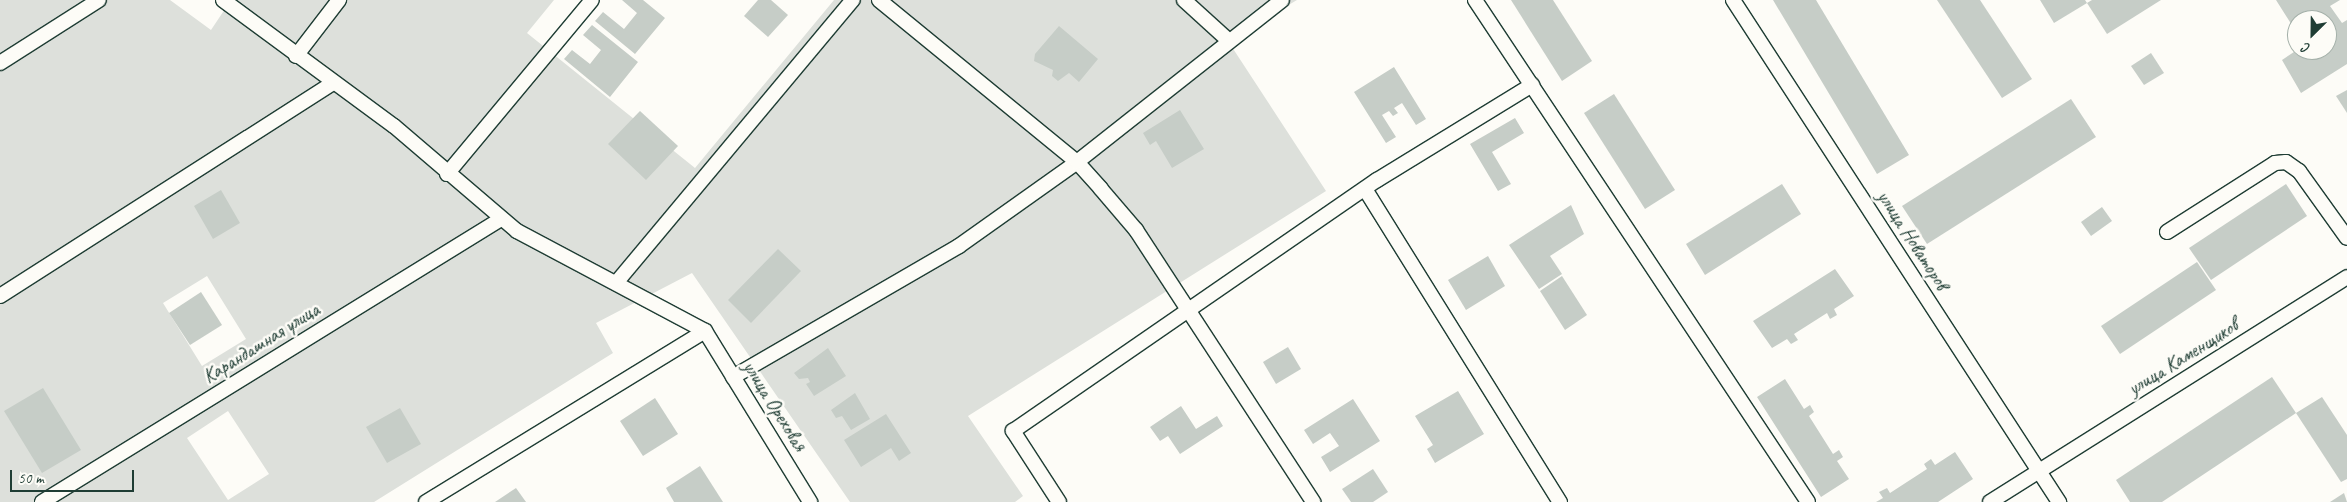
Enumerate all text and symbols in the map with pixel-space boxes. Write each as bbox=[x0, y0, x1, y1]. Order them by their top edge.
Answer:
north arrow bbox=[2287, 10, 2337, 60]
text: С bbox=[2300, 39, 2313, 58]
street label: улица Новаторов bbox=[1871, 185, 1955, 295]
street label: Карандашная улица bbox=[198, 297, 324, 389]
street label: улица Каменщиков bbox=[2124, 314, 2242, 400]
street label: улица Ореховая bbox=[738, 356, 812, 456]
scale bar bbox=[12, 460, 136, 492]
text: 50 m bbox=[18, 469, 44, 488]

